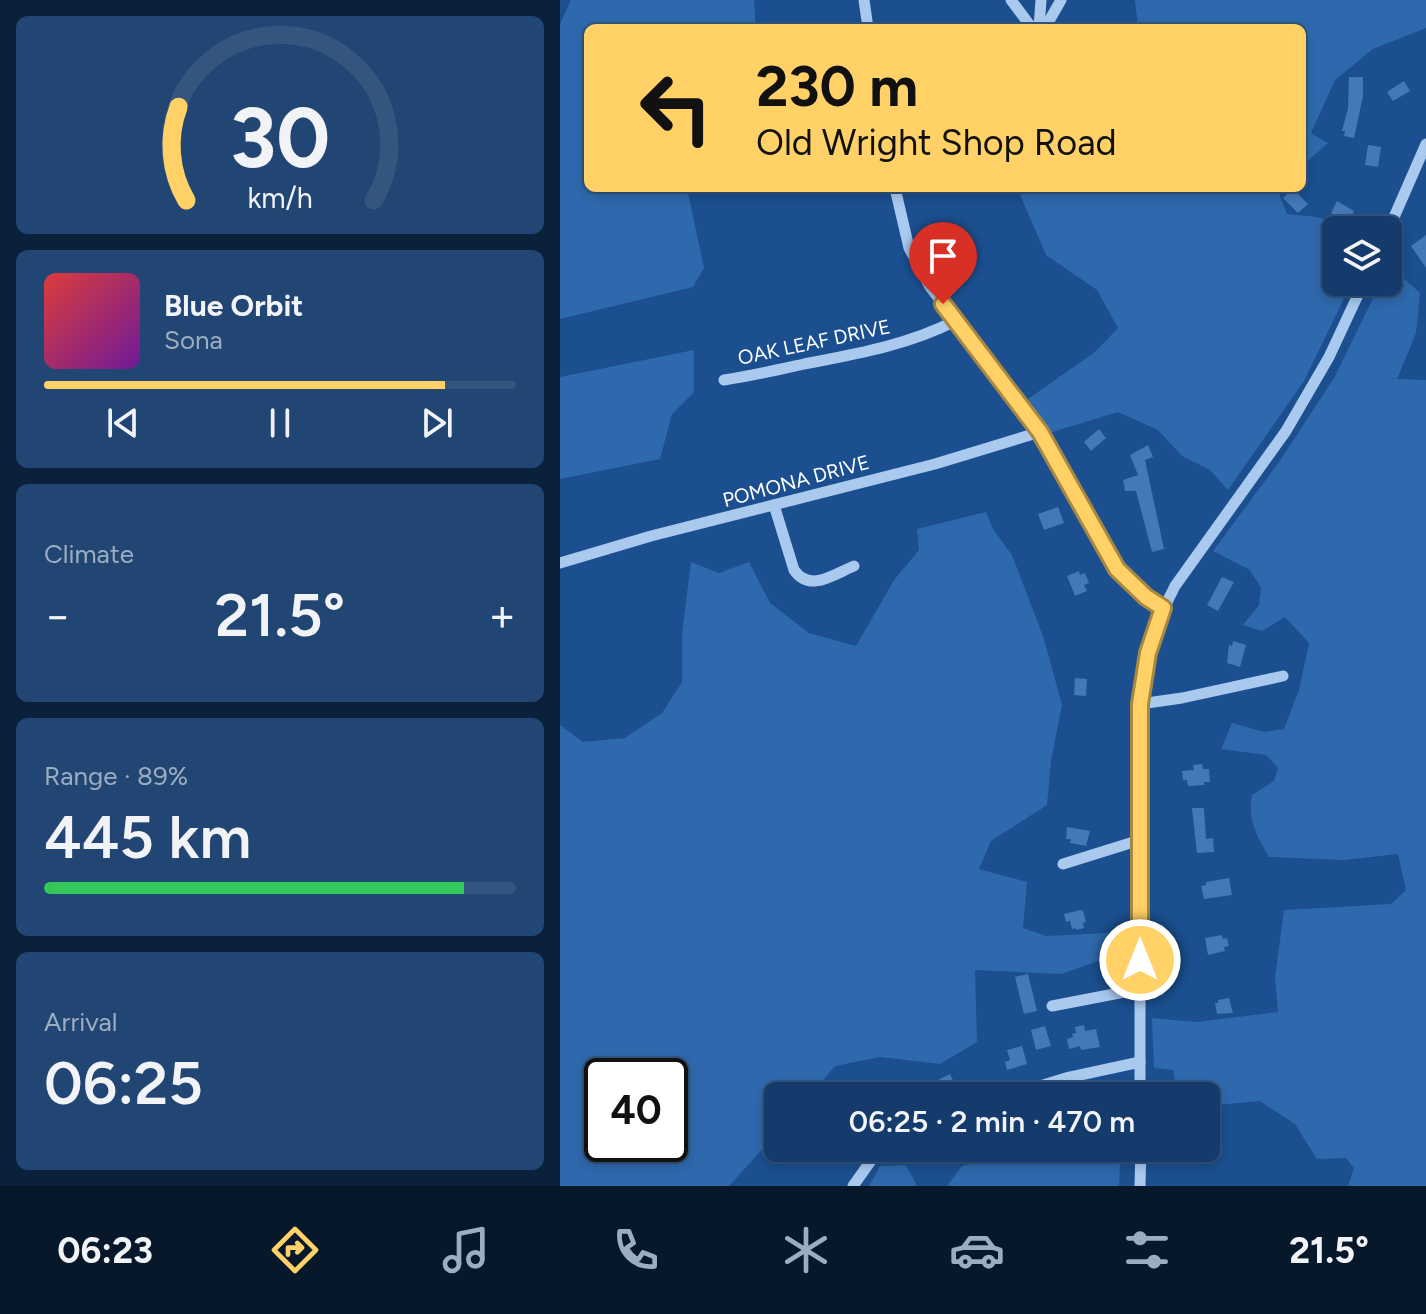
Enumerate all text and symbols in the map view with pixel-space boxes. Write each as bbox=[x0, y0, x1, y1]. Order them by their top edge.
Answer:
text: 230 m bbox=[756, 53, 918, 120]
icon: left bbox=[624, 56, 728, 160]
text: 30 bbox=[230, 88, 330, 188]
text: Old Wright Shop Road bbox=[756, 121, 1117, 164]
text: km/h bbox=[247, 181, 313, 215]
map controls bbox=[1322, 216, 1402, 296]
button: layers bbox=[1322, 216, 1402, 296]
pin bbox=[909, 222, 977, 304]
icon: arrive bbox=[921, 234, 965, 278]
text: Blue Orbit bbox=[164, 287, 303, 324]
street label: OAK LEAF DRIVE bbox=[736, 314, 892, 370]
text: Sona bbox=[164, 324, 223, 356]
icon: previous bbox=[101, 401, 145, 445]
icon: pause bbox=[258, 401, 302, 445]
icon: next bbox=[415, 401, 459, 445]
street label: POMONA DRIVE bbox=[720, 450, 872, 512]
text: Climate bbox=[44, 538, 134, 570]
text: 21.5° bbox=[215, 579, 345, 651]
text: − bbox=[44, 589, 71, 642]
text: + bbox=[489, 589, 516, 642]
text: Range · 89% bbox=[44, 760, 188, 792]
text: 445 km bbox=[44, 801, 251, 873]
position arrow bbox=[1098, 918, 1182, 1002]
text: Arrival bbox=[44, 1006, 117, 1038]
text: 06:25 bbox=[44, 1047, 203, 1119]
speed limit sign: 40 bbox=[584, 1058, 688, 1162]
text: 06:25 · 2 min · 470 m bbox=[849, 1103, 1135, 1140]
icon: directions bbox=[267, 1222, 323, 1278]
icon: music bbox=[438, 1222, 494, 1278]
icon: phone bbox=[608, 1222, 664, 1278]
icon: climate bbox=[778, 1222, 834, 1278]
icon: car bbox=[949, 1222, 1005, 1278]
icon: filters bbox=[1119, 1222, 1175, 1278]
text: 06:23 bbox=[57, 1229, 153, 1272]
text: 21.5° bbox=[1289, 1229, 1369, 1272]

